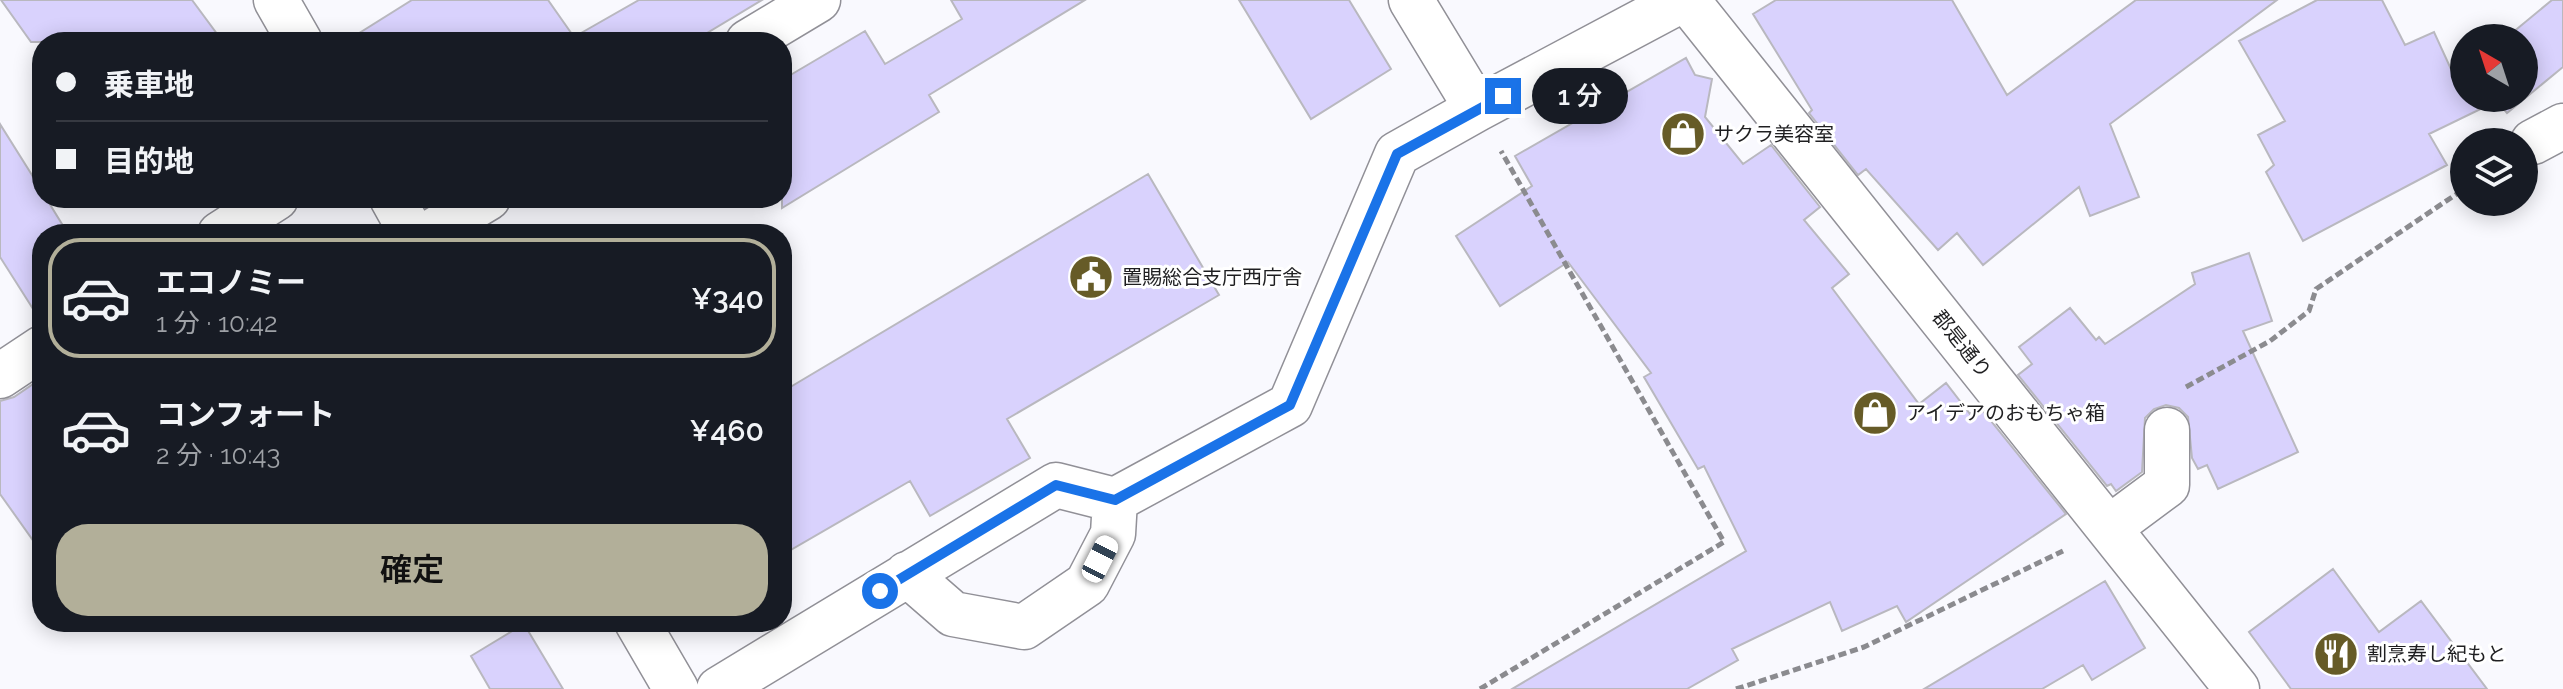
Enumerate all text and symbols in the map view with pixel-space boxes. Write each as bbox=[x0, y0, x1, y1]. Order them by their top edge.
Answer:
north arrow bbox=[2450, 24, 2538, 112]
map controls bbox=[2450, 24, 2538, 216]
text: 乗車地 bbox=[104, 67, 194, 102]
callout: 1 分 bbox=[1531, 68, 1627, 124]
route end bbox=[1485, 78, 1521, 114]
text: 1 分 bbox=[1558, 81, 1602, 111]
shop icon: サクラ美容室 bbox=[1659, 110, 1707, 158]
place label: サクラ美容室 bbox=[1714, 122, 1834, 146]
button: layers bbox=[2450, 128, 2538, 216]
text: 目的地 bbox=[104, 144, 194, 179]
public building icon: 置賜総合支庁西庁舎 bbox=[1067, 253, 1115, 301]
icon: car bbox=[60, 262, 132, 334]
text: エコノミー bbox=[156, 265, 306, 300]
place label: 置賜総合支庁西庁舎 bbox=[1122, 265, 1302, 289]
text: ¥340 bbox=[691, 281, 764, 316]
street label: 郡是通り bbox=[1928, 305, 1996, 383]
text: 1 分 · 10:42 bbox=[156, 308, 278, 338]
shop icon: アイデアのおもちゃ箱 bbox=[1851, 389, 1899, 437]
icon: car bbox=[60, 394, 132, 466]
text: コンフォート bbox=[156, 397, 335, 432]
place label: アイデアのおもちゃ箱 bbox=[1906, 401, 2105, 425]
text: ¥460 bbox=[689, 413, 764, 448]
text: 2 分 · 10:43 bbox=[156, 440, 280, 470]
button: 確定 bbox=[56, 524, 768, 616]
car bbox=[1078, 532, 1122, 586]
route start bbox=[862, 573, 898, 609]
restaurant icon: 割烹寿し紀もと bbox=[2312, 630, 2360, 678]
place label: 割烹寿し紀もと bbox=[2367, 642, 2507, 666]

